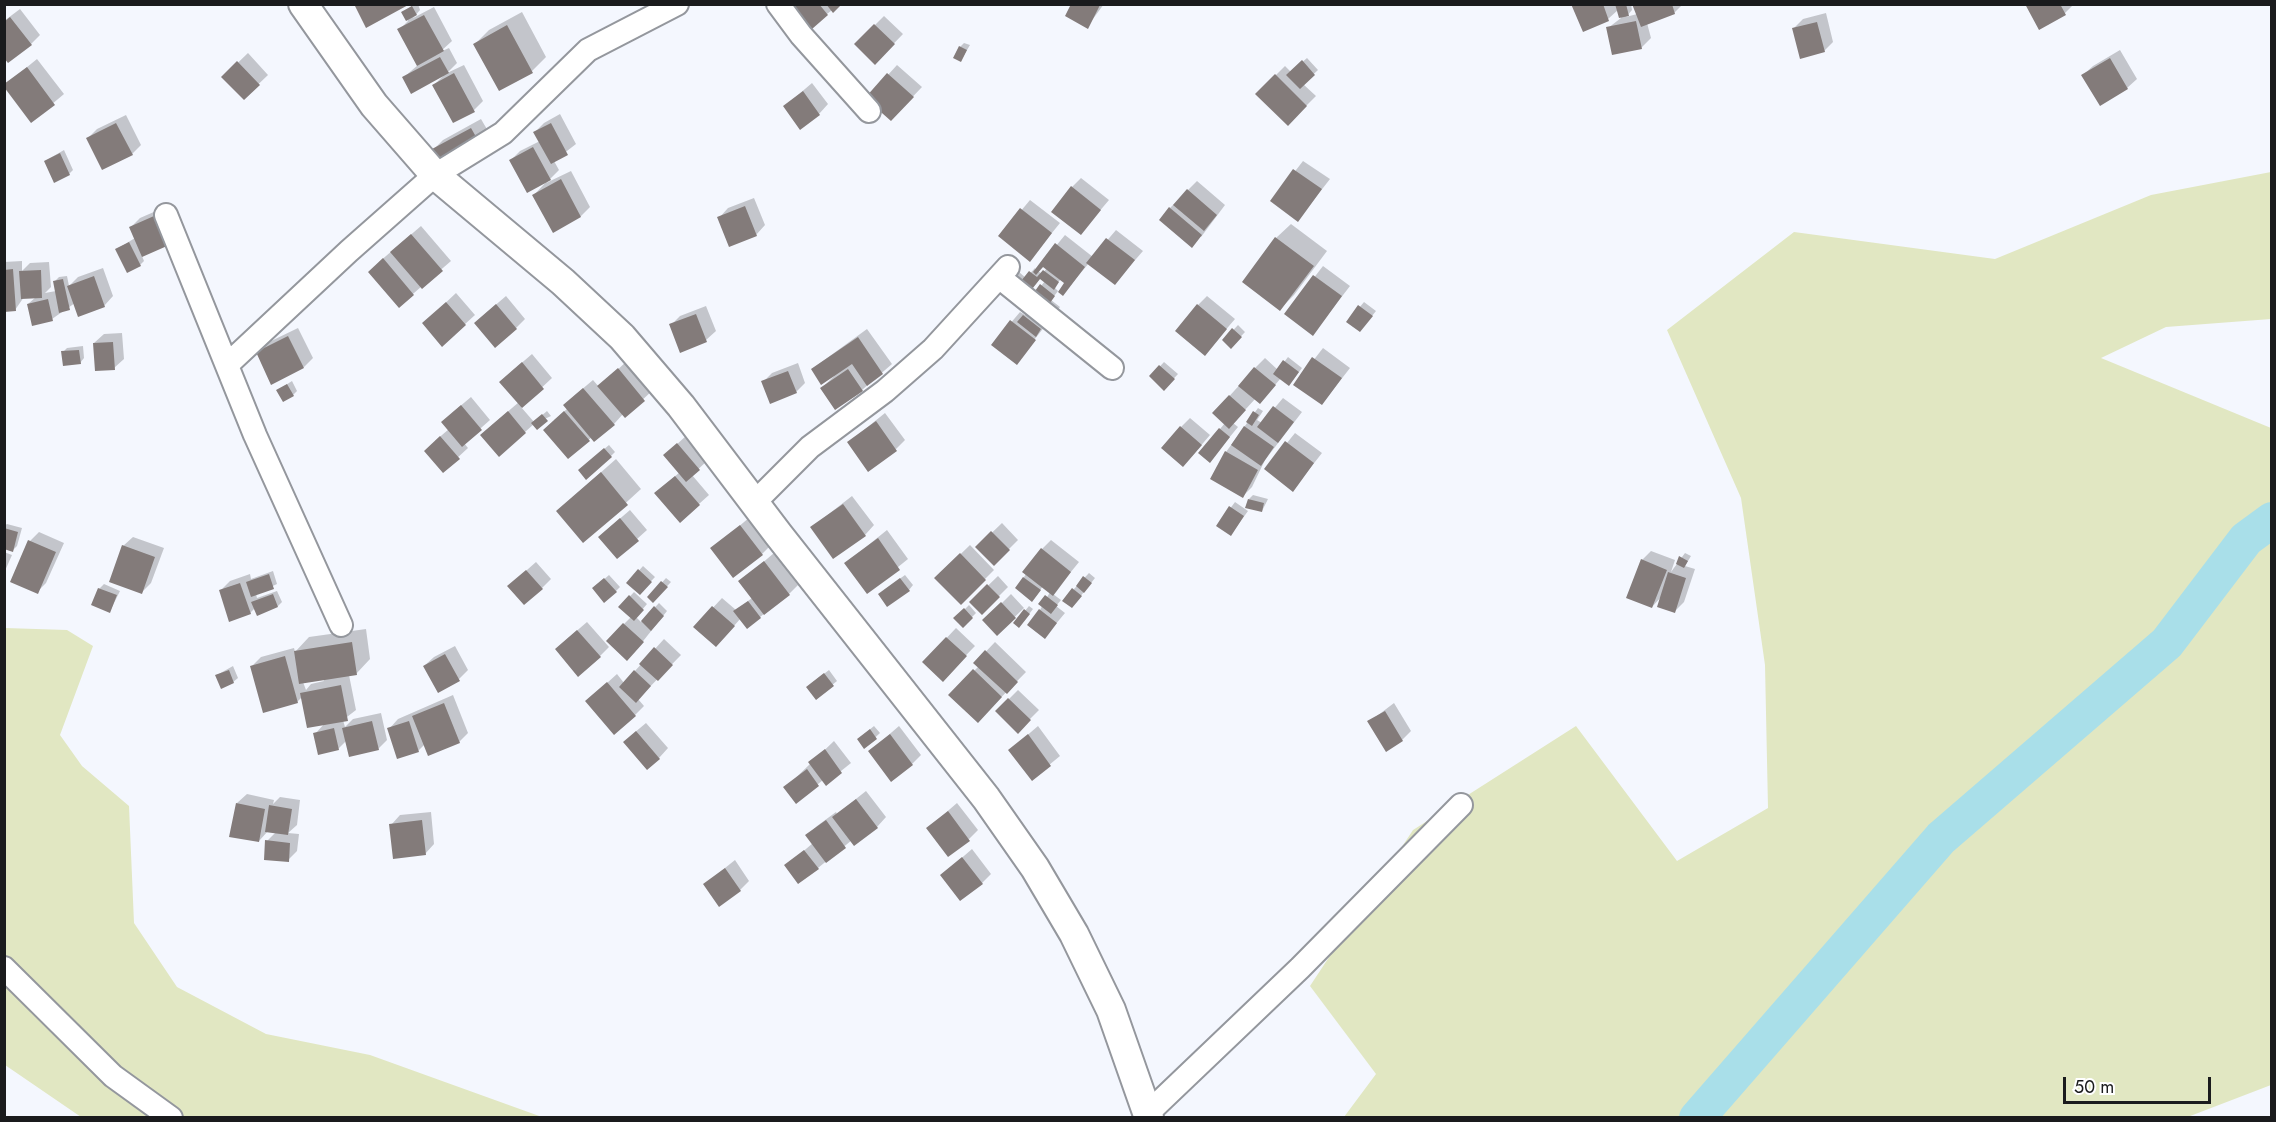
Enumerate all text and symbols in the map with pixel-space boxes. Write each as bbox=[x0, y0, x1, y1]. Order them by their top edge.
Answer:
scale bar bbox=[2066, 1065, 2214, 1103]
text: 50 m bbox=[2074, 1074, 2114, 1100]

